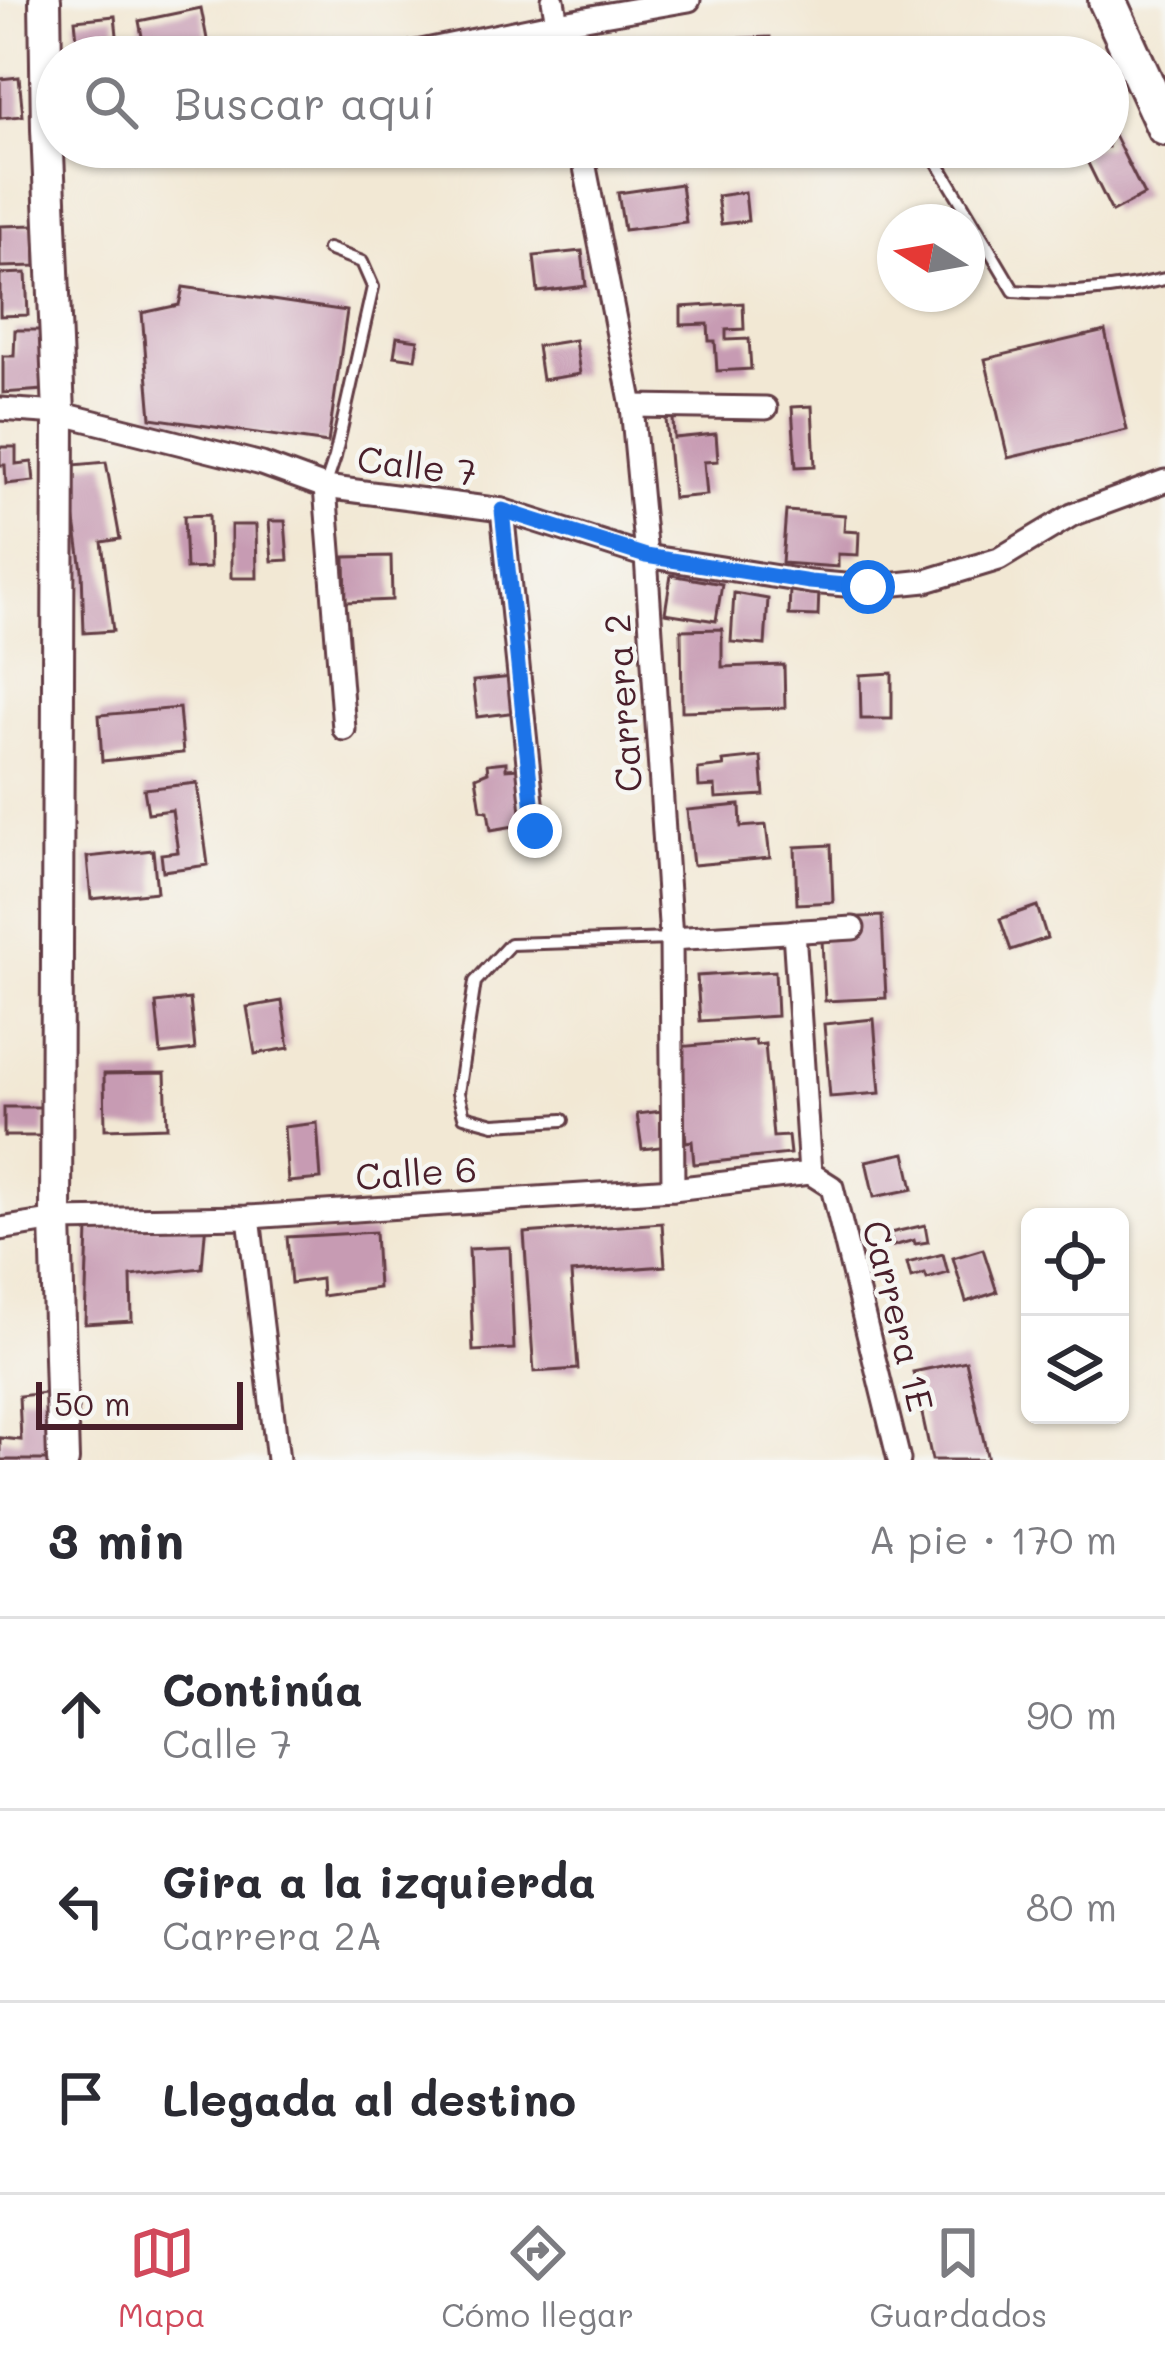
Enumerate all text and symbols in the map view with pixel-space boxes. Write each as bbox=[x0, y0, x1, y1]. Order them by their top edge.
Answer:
search box bbox=[36, 36, 1129, 168]
icon: search bbox=[78, 69, 144, 135]
text: Buscar aquí bbox=[174, 73, 436, 131]
north arrow bbox=[877, 204, 985, 312]
street label: Calle 7 bbox=[355, 434, 480, 495]
route start bbox=[841, 560, 895, 614]
street label: Carrera 2 bbox=[592, 612, 651, 794]
route end bbox=[508, 804, 562, 858]
street label: Calle 6 bbox=[354, 1144, 478, 1199]
map controls bbox=[1021, 1208, 1129, 1424]
button: locate bbox=[1021, 1208, 1129, 1316]
street label: Carrera 1E bbox=[853, 1215, 946, 1416]
button: layers bbox=[1021, 1316, 1129, 1424]
scale bar bbox=[36, 1376, 243, 1429]
text: 50 m bbox=[54, 1381, 130, 1424]
text: 3 min bbox=[48, 1505, 184, 1572]
text: A pie · 170 m bbox=[869, 1513, 1117, 1564]
text: Continúa bbox=[162, 1659, 363, 1717]
icon: ahead bbox=[48, 1681, 114, 1747]
text: 90 m bbox=[1026, 1688, 1117, 1739]
text: Calle 7 bbox=[162, 1717, 292, 1768]
text: Gira a la izquierda bbox=[162, 1851, 596, 1909]
icon: left bbox=[48, 1873, 114, 1939]
text: 80 m bbox=[1026, 1880, 1117, 1931]
text: Carrera 2A bbox=[162, 1909, 383, 1960]
icon: arrive bbox=[48, 2065, 114, 2131]
text: Llegada al destino bbox=[162, 2069, 576, 2127]
tab: Mapa bbox=[118, 2220, 206, 2335]
tab: Cómo llegar bbox=[441, 2220, 634, 2335]
tab: Guardados bbox=[870, 2220, 1047, 2335]

